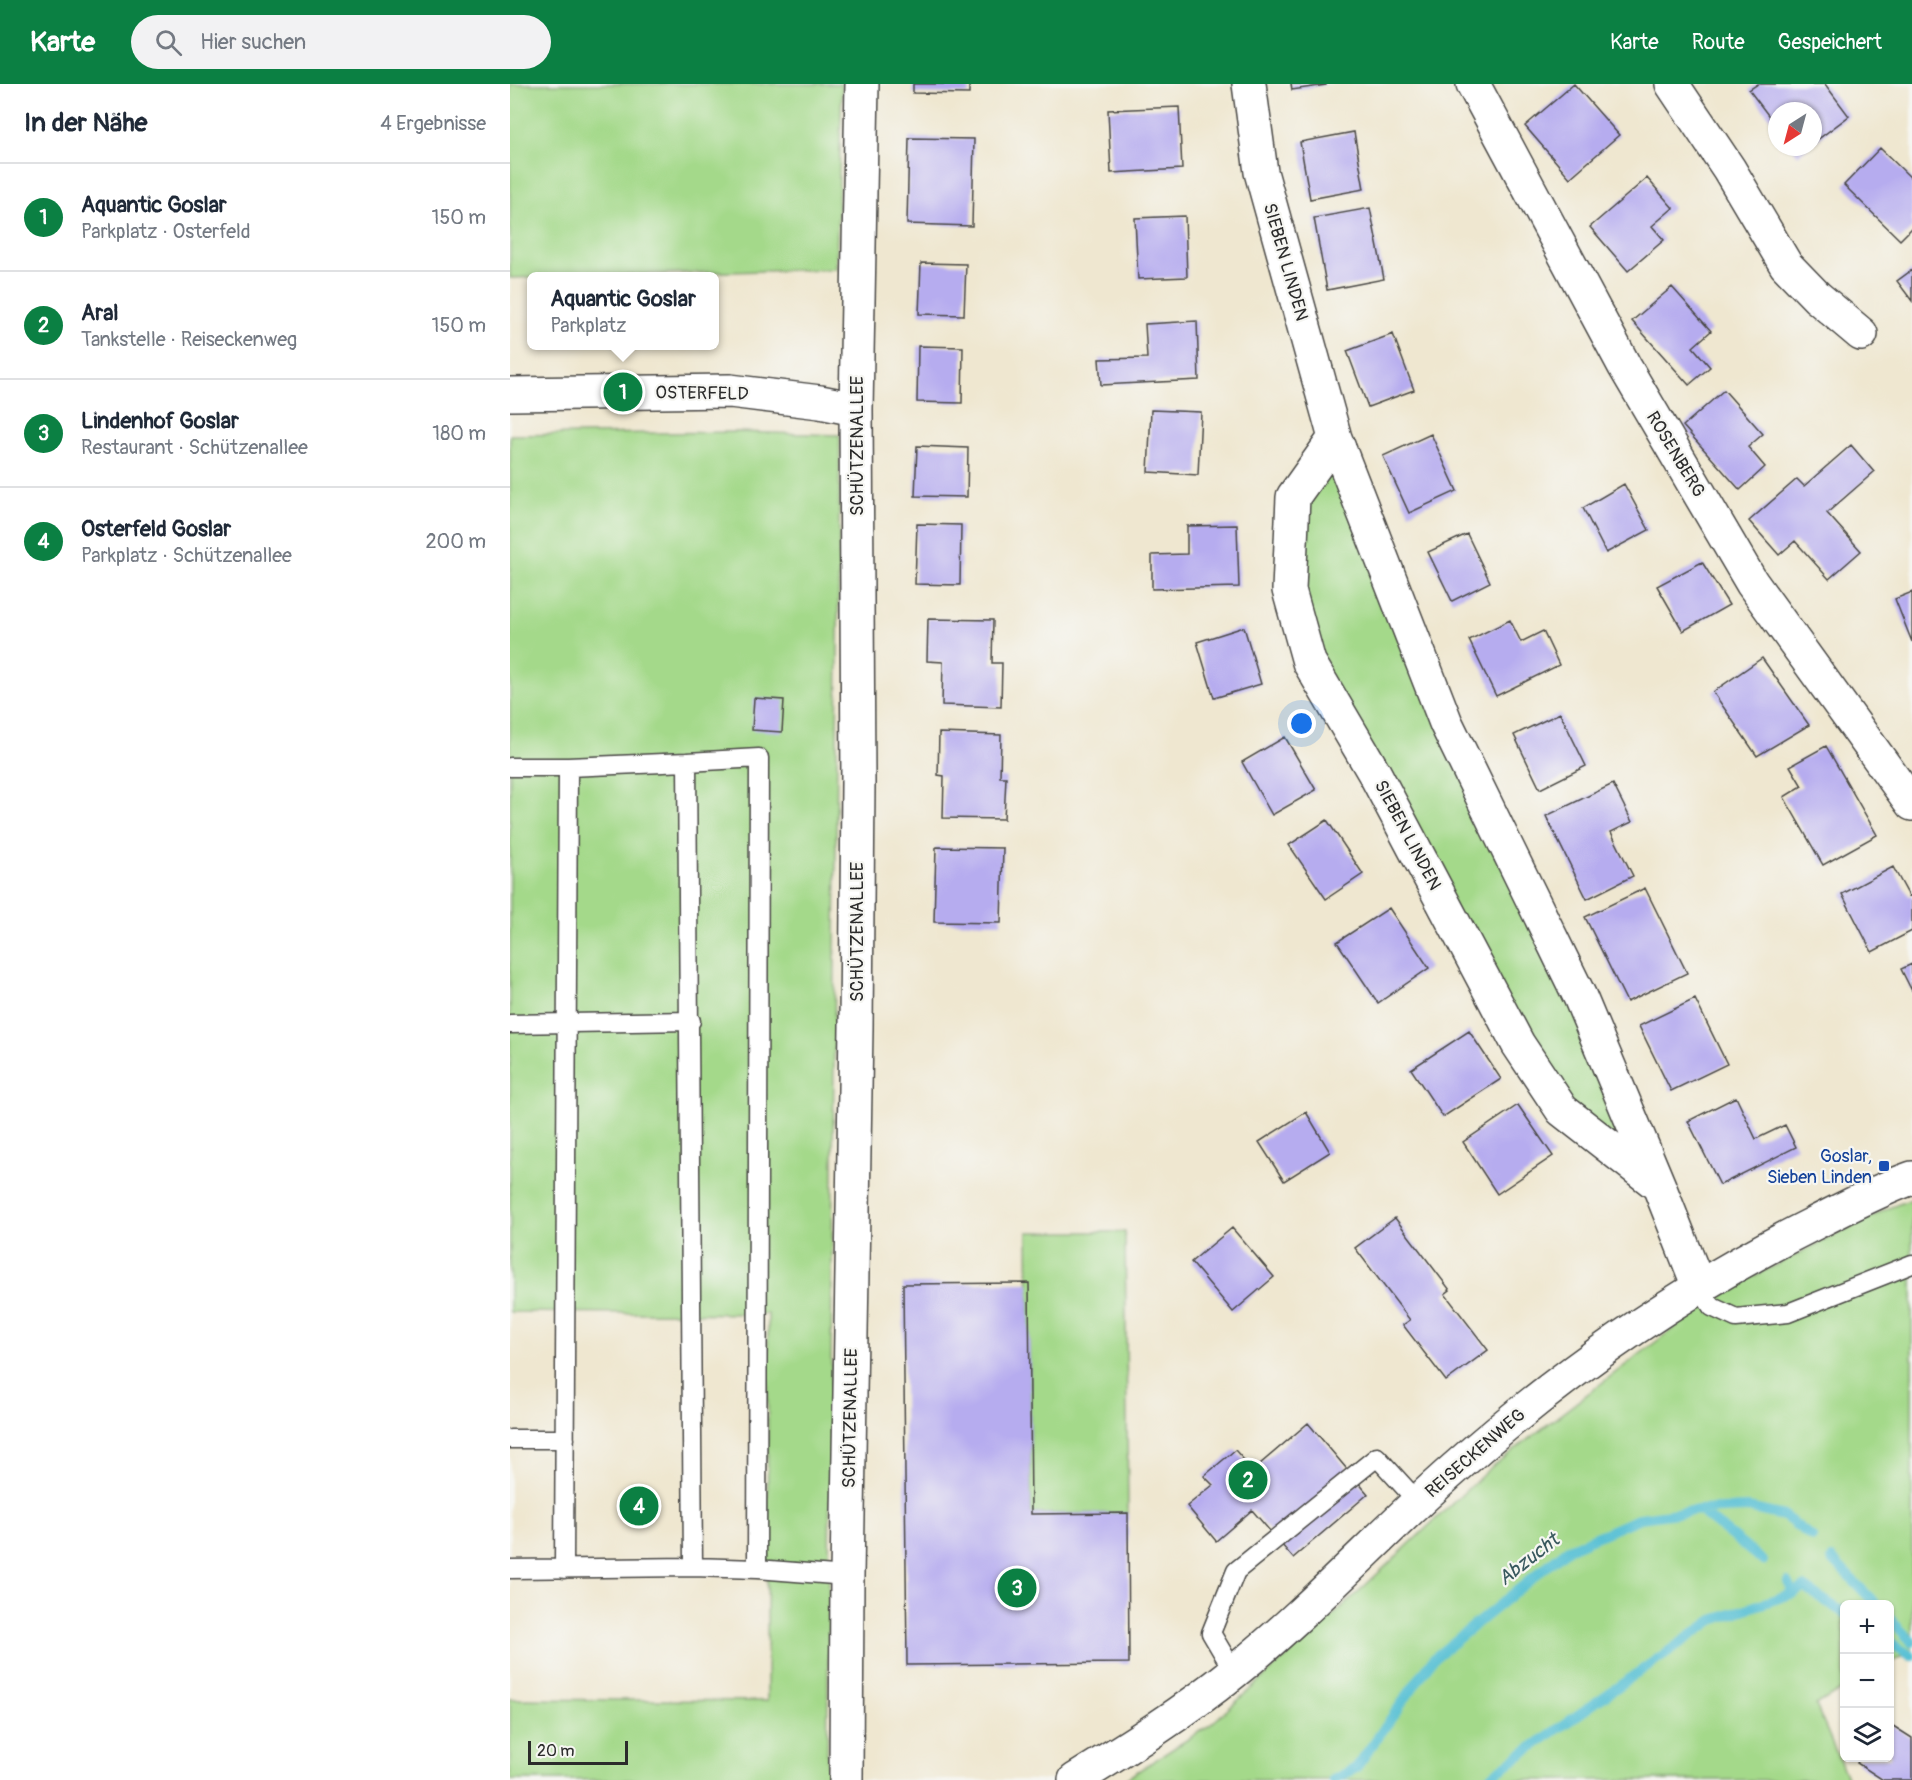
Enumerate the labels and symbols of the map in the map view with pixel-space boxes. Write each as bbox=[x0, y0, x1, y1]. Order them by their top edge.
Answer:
north arrow bbox=[1768, 102, 1822, 156]
street label: SIEBEN LINDEN bbox=[1258, 201, 1313, 324]
pin: 1 bbox=[604, 370, 642, 414]
street label: SCHÜTZENALLEE bbox=[846, 376, 869, 516]
street label: OSTERFELD bbox=[655, 381, 749, 406]
street label: ROSENBERG bbox=[1641, 407, 1710, 501]
your location bbox=[1287, 709, 1316, 738]
street label: SIEBEN LINDEN bbox=[1369, 776, 1446, 894]
street label: SCHÜTZENALLEE bbox=[846, 862, 869, 1002]
place label: Goslar, Sieben Linden bbox=[1767, 1145, 1872, 1189]
marker: Goslar, Sieben Linden bbox=[1877, 1159, 1891, 1173]
street label: SCHÜTZENALLEE bbox=[838, 1348, 863, 1488]
street label: REISECKENWEG bbox=[1421, 1404, 1530, 1503]
pin: 2 bbox=[1228, 1458, 1268, 1502]
pin: 4 bbox=[620, 1484, 658, 1528]
water label: Abzucht bbox=[1493, 1527, 1565, 1591]
pin: 3 bbox=[998, 1566, 1036, 1610]
scale bar bbox=[528, 1738, 628, 1766]

